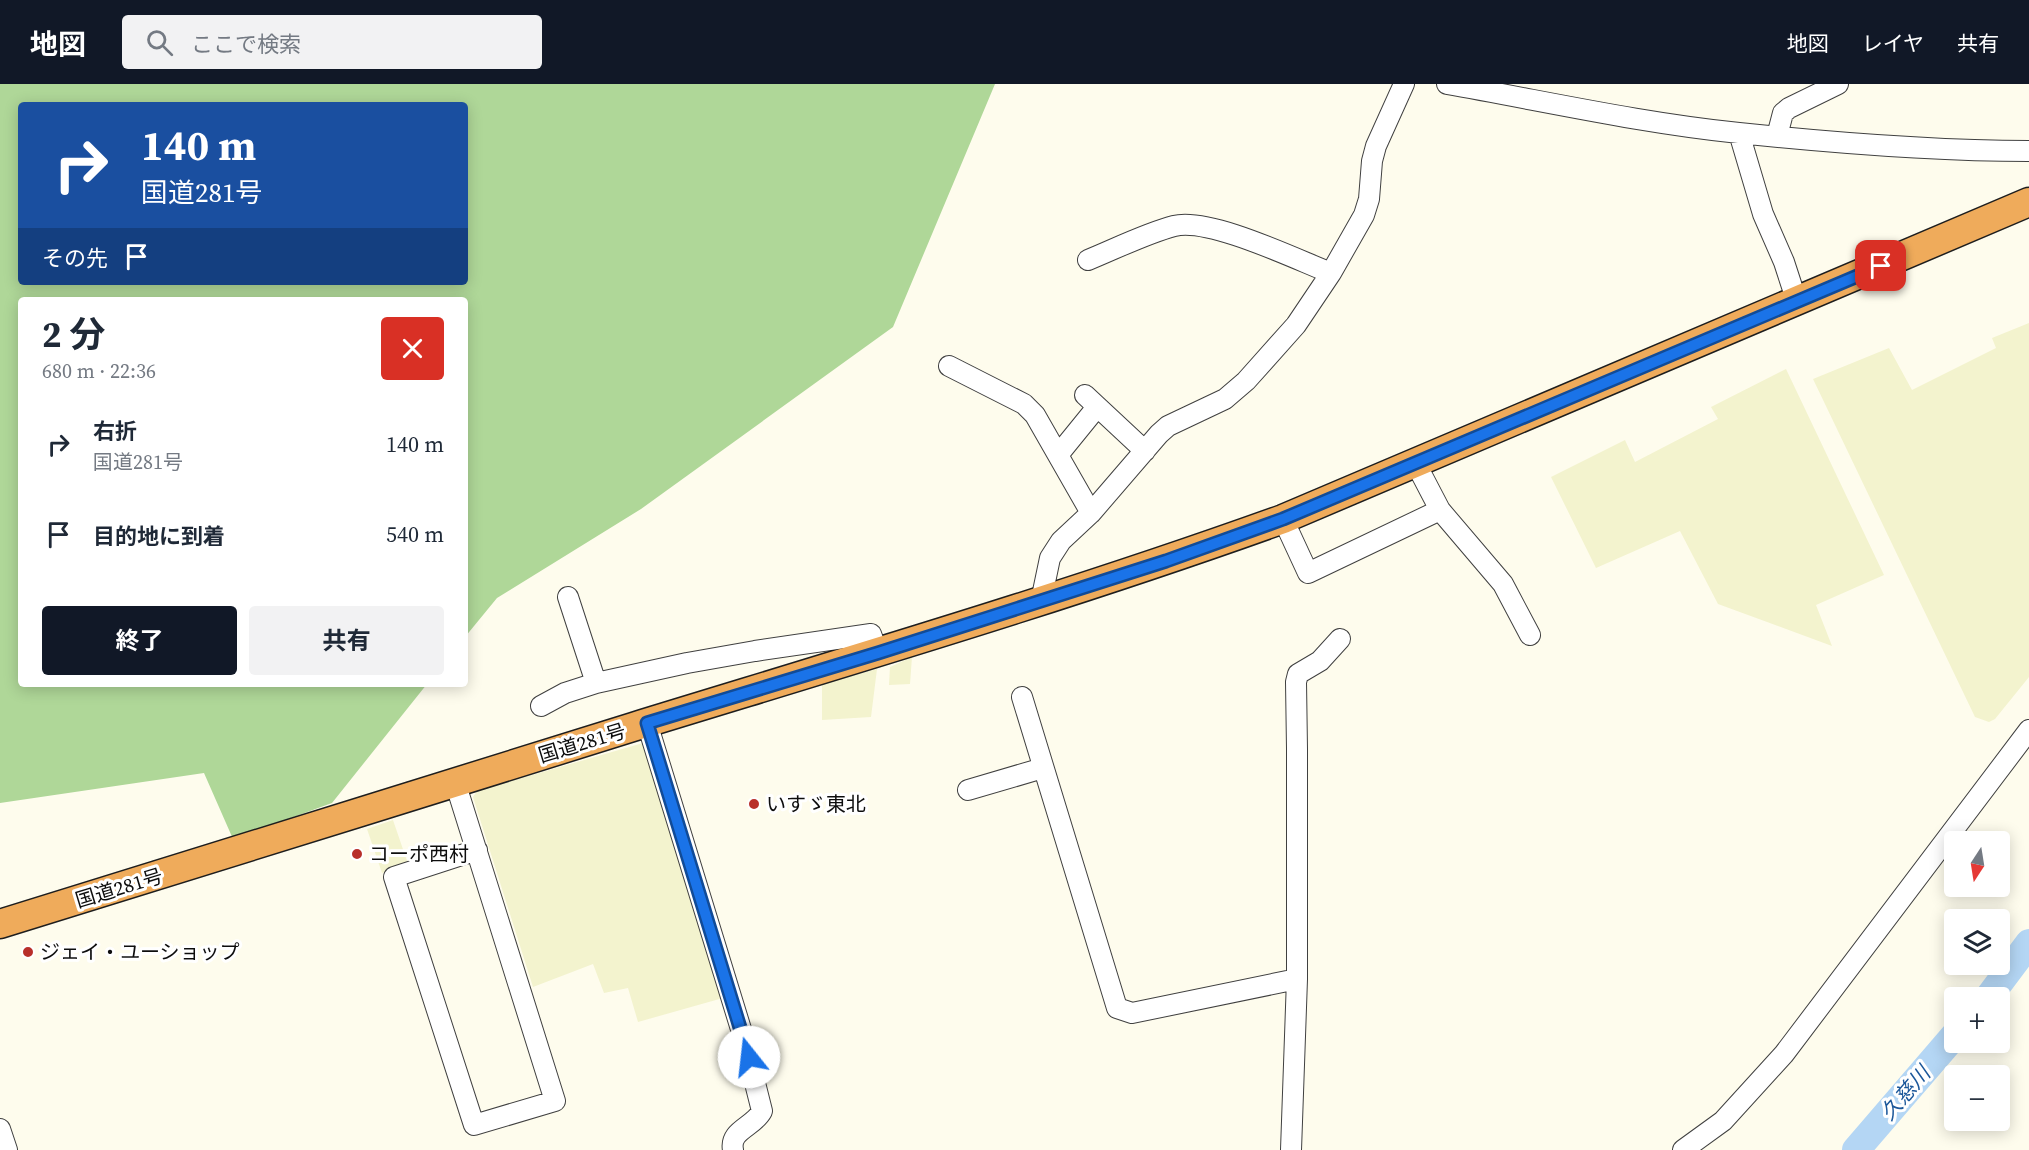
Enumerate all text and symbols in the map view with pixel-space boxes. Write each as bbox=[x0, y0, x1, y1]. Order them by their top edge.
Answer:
search box bbox=[122, 15, 542, 69]
text: 地図 bbox=[30, 25, 86, 63]
icon: search bbox=[143, 26, 176, 59]
text: ここで検索 bbox=[191, 29, 301, 59]
text: 地図 bbox=[1787, 29, 1829, 58]
text: レイヤ bbox=[1862, 29, 1924, 58]
text: 共有 bbox=[1957, 29, 1999, 58]
text: 140 m bbox=[141, 116, 256, 174]
icon: right bbox=[42, 126, 120, 204]
text: 国道281号 bbox=[141, 174, 263, 211]
icon: arrive bbox=[120, 240, 153, 273]
pin bbox=[1855, 240, 1906, 291]
text: その先 bbox=[42, 243, 108, 273]
icon: arrive bbox=[1864, 249, 1897, 282]
text: 2 分 bbox=[42, 310, 105, 359]
button: close bbox=[381, 317, 444, 380]
text: 680 m · 22:36 bbox=[42, 357, 156, 385]
text: 右折 bbox=[93, 416, 137, 446]
icon: right bbox=[42, 428, 75, 461]
text: 140 m bbox=[386, 429, 444, 459]
text: 国道281号 bbox=[93, 448, 183, 476]
icon: arrive bbox=[42, 518, 75, 551]
text: 540 m bbox=[386, 519, 444, 549]
text: 目的地に到着 bbox=[93, 521, 225, 551]
button: 終了 bbox=[42, 606, 237, 675]
button: 共有 bbox=[249, 606, 444, 675]
street label: 国道281号 bbox=[535, 716, 629, 770]
place label: いすゞ東北 bbox=[766, 790, 866, 818]
marker: いすゞ東北 bbox=[747, 797, 761, 811]
north arrow bbox=[1944, 831, 2010, 897]
map controls bbox=[1944, 831, 2010, 1131]
place label: コーポ西村 bbox=[369, 840, 469, 868]
marker: コーポ西村 bbox=[350, 847, 364, 861]
street label: 国道281号 bbox=[72, 861, 166, 915]
button: layers bbox=[1944, 909, 2010, 975]
place label: ジェイ・ユーショップ bbox=[40, 938, 240, 966]
marker: ジェイ・ユーショップ bbox=[21, 945, 35, 959]
button: + bbox=[1944, 987, 2010, 1053]
position arrow bbox=[717, 1025, 781, 1089]
water label: 久慈川 bbox=[1873, 1058, 1938, 1126]
button: − bbox=[1944, 1065, 2010, 1131]

